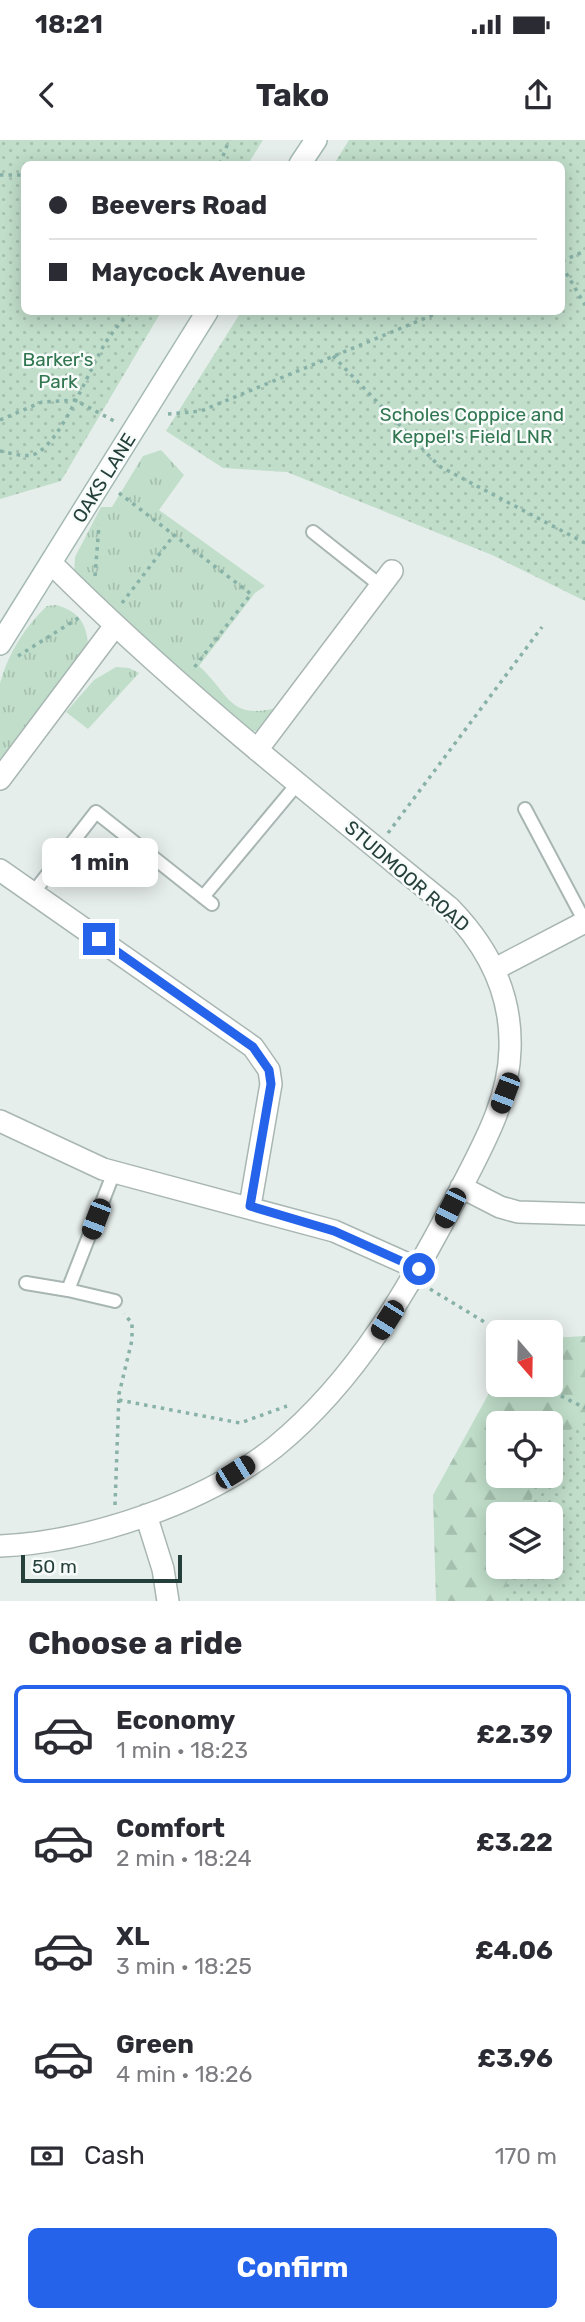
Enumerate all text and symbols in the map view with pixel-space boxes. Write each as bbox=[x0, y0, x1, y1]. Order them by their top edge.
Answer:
text: 18:21 bbox=[35, 9, 103, 40]
icon: back bbox=[28, 76, 66, 114]
text: Tako bbox=[256, 76, 329, 114]
icon: share bbox=[519, 76, 557, 114]
text: Beevers Road bbox=[91, 190, 267, 221]
text: Maycock Avenue bbox=[91, 257, 306, 288]
park label: Barker's Park bbox=[22, 348, 94, 393]
park label: Scholes Coppice and Keppel's Field LNR bbox=[380, 403, 564, 448]
street label: OAKS LANE bbox=[67, 429, 141, 527]
street label: STUDMOOR ROAD bbox=[340, 816, 474, 936]
callout: 1 min bbox=[41, 838, 157, 886]
text: 1 min bbox=[71, 848, 129, 876]
route end bbox=[83, 923, 115, 955]
car bbox=[488, 1070, 523, 1116]
car bbox=[432, 1185, 469, 1231]
car bbox=[79, 1196, 114, 1242]
route start bbox=[403, 1253, 435, 1285]
car bbox=[367, 1297, 408, 1343]
north arrow bbox=[486, 1320, 564, 1396]
map controls bbox=[486, 1320, 563, 1579]
button: locate bbox=[486, 1411, 563, 1488]
car bbox=[212, 1452, 259, 1492]
button: layers bbox=[486, 1502, 563, 1579]
scale bar bbox=[21, 1552, 182, 1584]
text: 50 m bbox=[32, 1555, 77, 1578]
text: Choose a ride bbox=[28, 1624, 242, 1662]
icon: car bbox=[32, 1703, 95, 1766]
text: Economy bbox=[116, 1705, 235, 1736]
text: £2.39 bbox=[476, 1719, 553, 1750]
text: 1 min · 18:23 bbox=[116, 1736, 248, 1764]
icon: car bbox=[32, 1811, 95, 1874]
text: Comfort bbox=[116, 1813, 225, 1844]
text: £3.22 bbox=[476, 1827, 553, 1858]
text: 2 min · 18:24 bbox=[116, 1844, 252, 1872]
icon: car bbox=[32, 1919, 95, 1982]
text: XL bbox=[116, 1921, 149, 1952]
text: £4.06 bbox=[475, 1935, 553, 1966]
text: 3 min · 18:25 bbox=[116, 1952, 252, 1980]
icon: car bbox=[32, 2027, 95, 2090]
text: Green bbox=[116, 2029, 194, 2060]
text: £3.96 bbox=[477, 2043, 553, 2074]
text: 4 min · 18:26 bbox=[116, 2060, 252, 2088]
icon: cash bbox=[28, 2137, 66, 2175]
text: Cash bbox=[84, 2140, 145, 2171]
text: 170 m bbox=[495, 2142, 557, 2170]
button: Confirm bbox=[28, 2228, 557, 2308]

